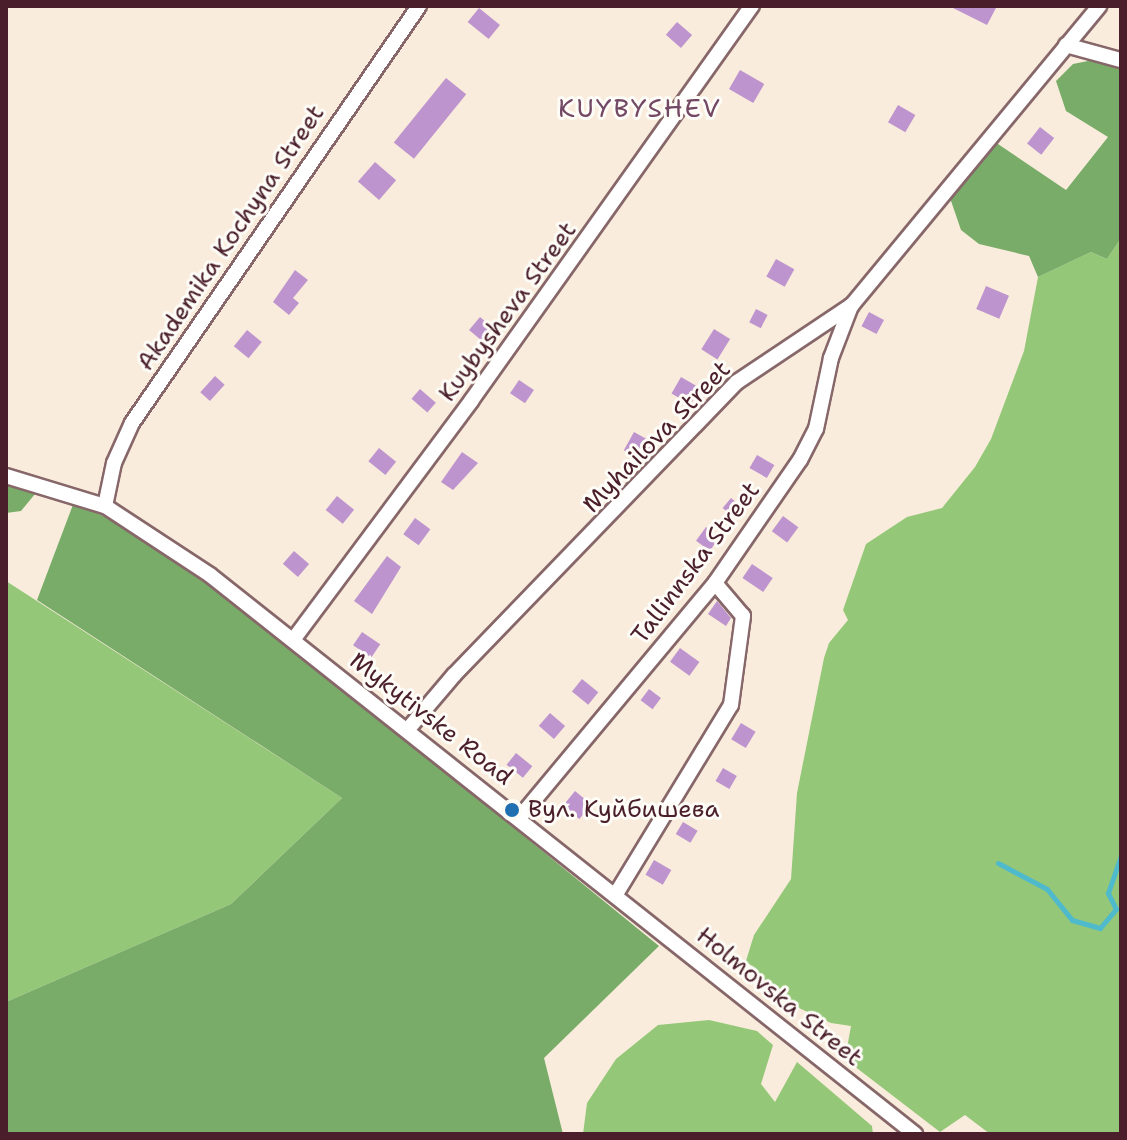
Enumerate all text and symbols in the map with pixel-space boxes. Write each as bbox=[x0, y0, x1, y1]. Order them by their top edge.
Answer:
district label: KUYBYSHEV bbox=[558, 92, 722, 124]
street label: Akademika Kochyna Street bbox=[131, 100, 331, 376]
street label: Kuybysheva Street bbox=[433, 217, 583, 407]
street label: Myhailova Street bbox=[577, 355, 737, 519]
street label: Tallinnska Street bbox=[626, 477, 766, 649]
street label: Mykytivske Road bbox=[344, 646, 518, 792]
place label: Вул. Куйбишева bbox=[528, 796, 719, 824]
marker: Вул. Куйбишева bbox=[503, 801, 521, 819]
street label: Holmovska Street bbox=[690, 921, 868, 1073]

